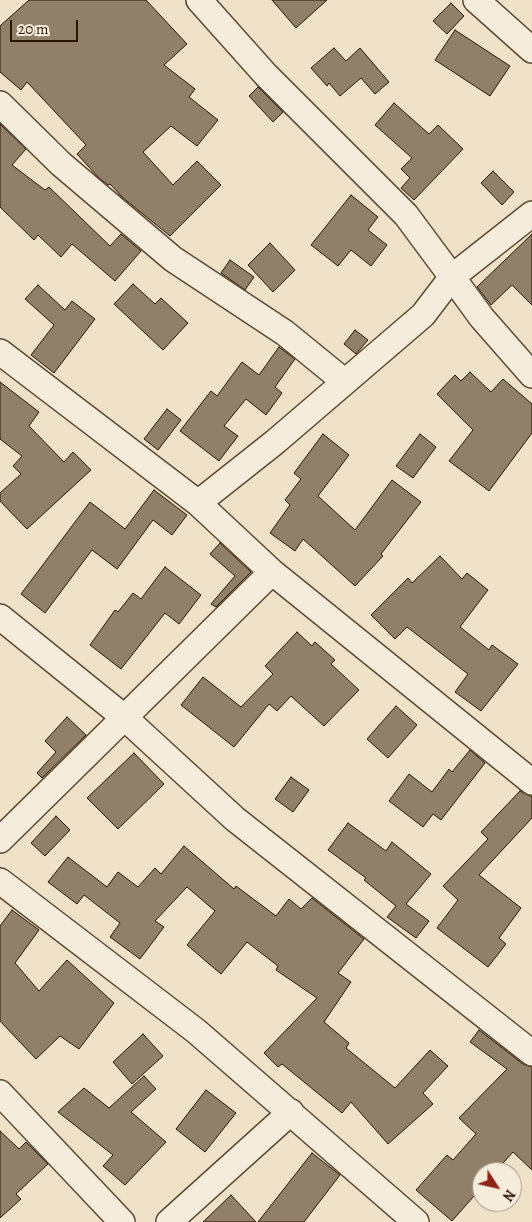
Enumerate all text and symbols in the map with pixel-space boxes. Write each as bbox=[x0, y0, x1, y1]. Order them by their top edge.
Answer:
scale bar bbox=[12, 10, 80, 42]
text: 20 m bbox=[18, 19, 49, 39]
north arrow bbox=[472, 1162, 522, 1212]
text: N bbox=[498, 1186, 520, 1205]

